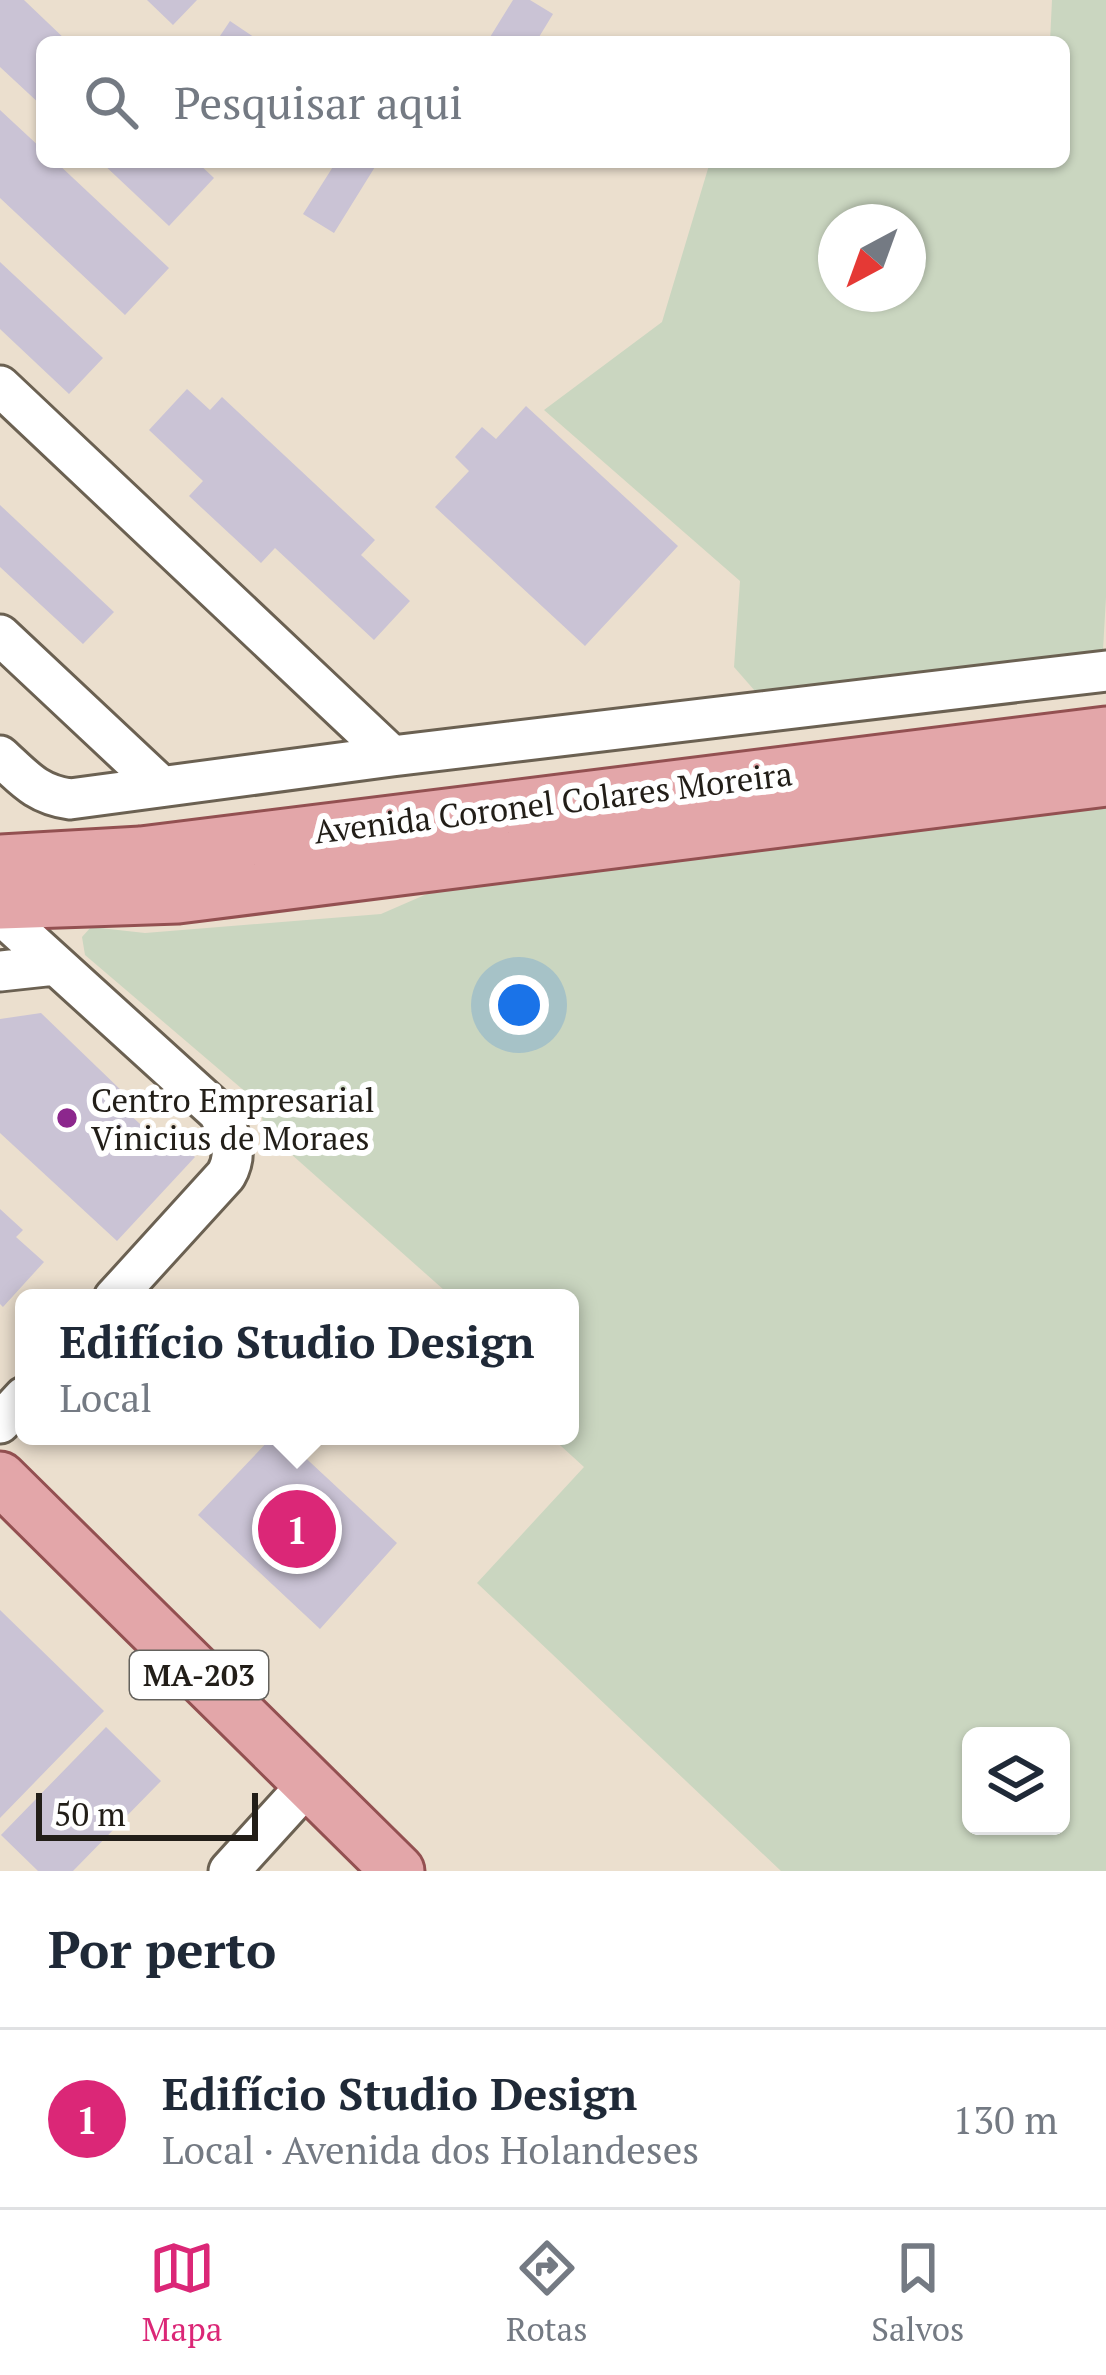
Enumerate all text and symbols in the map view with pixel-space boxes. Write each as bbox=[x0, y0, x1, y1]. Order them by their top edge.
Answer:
search box bbox=[36, 36, 1070, 168]
icon: search bbox=[78, 69, 144, 135]
text: Pesquisar aqui bbox=[174, 72, 463, 132]
north arrow bbox=[818, 204, 926, 312]
street label: Avenida Coronel Colares Moreira bbox=[311, 751, 795, 853]
your location bbox=[489, 975, 549, 1035]
place label: Centro Empresarial Vinicius de Moraes bbox=[91, 1078, 375, 1159]
marker: Centro Empresarial Vinicius de Moraes bbox=[54, 1105, 80, 1131]
popup bbox=[15, 1289, 579, 1445]
text: Edifício Studio Design bbox=[59, 1311, 535, 1371]
text: Local bbox=[59, 1371, 152, 1423]
pin: 1 bbox=[258, 1484, 336, 1574]
road number: MA-203 bbox=[130, 1651, 268, 1699]
map controls bbox=[962, 1727, 1070, 1835]
button: layers bbox=[962, 1727, 1070, 1835]
scale bar bbox=[36, 1787, 258, 1840]
text: 50 m bbox=[54, 1792, 126, 1835]
text: Por perto bbox=[48, 1915, 276, 1983]
text: Edifício Studio Design bbox=[162, 2063, 637, 2123]
text: 1 bbox=[76, 2093, 98, 2145]
text: 130 m bbox=[953, 2093, 1058, 2145]
text: Local · Avenida dos Holandeses bbox=[162, 2123, 699, 2175]
tab: Mapa bbox=[142, 2235, 222, 2350]
tab: Rotas bbox=[506, 2235, 588, 2350]
tab: Salvos bbox=[871, 2235, 964, 2350]

